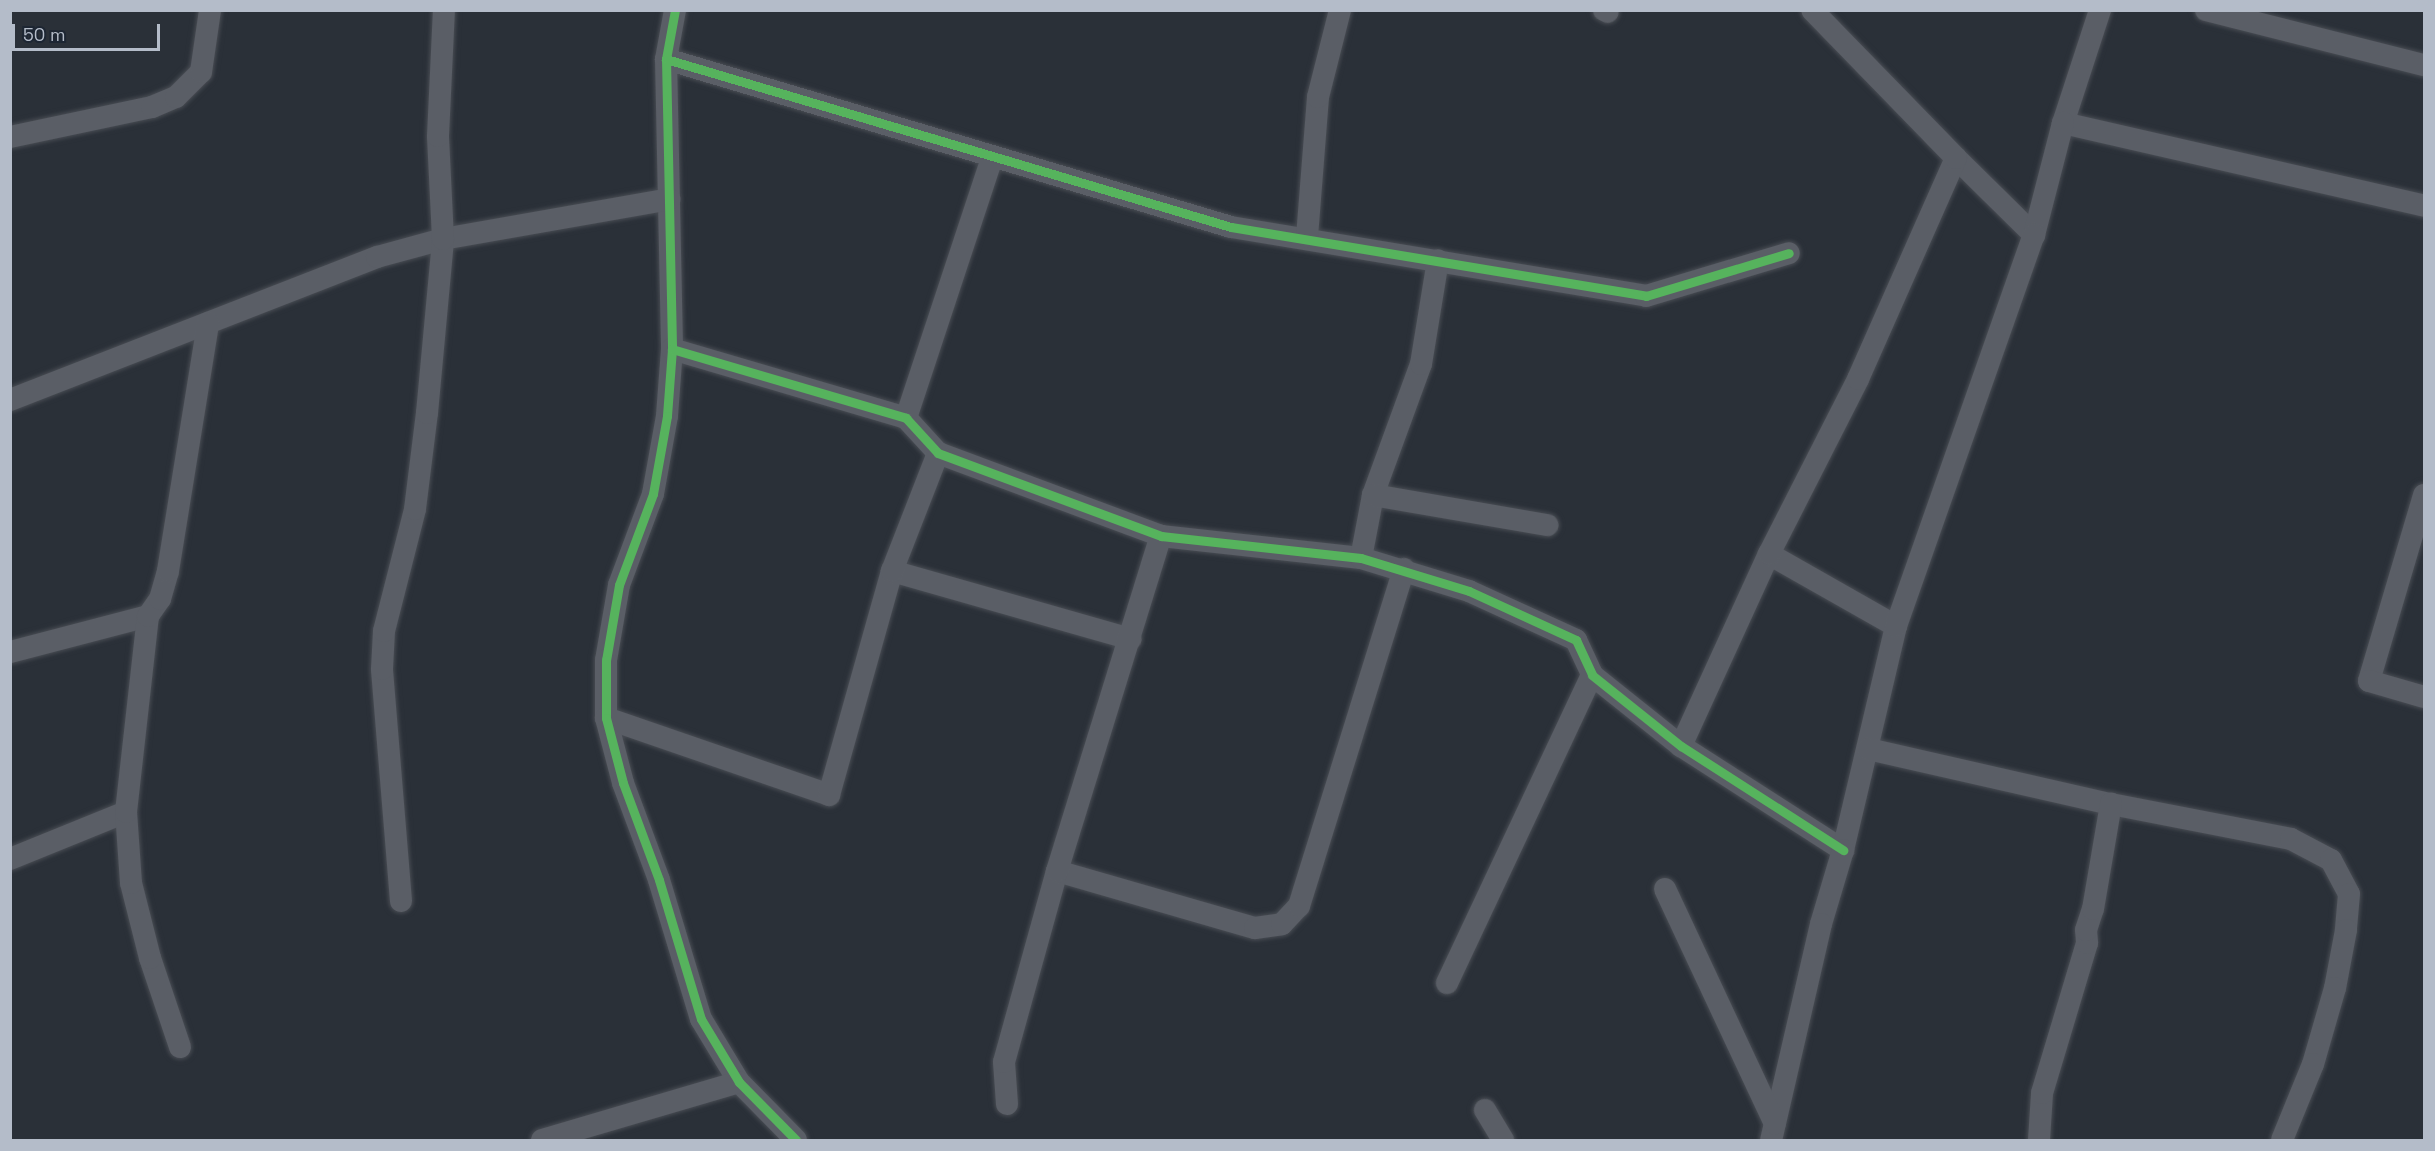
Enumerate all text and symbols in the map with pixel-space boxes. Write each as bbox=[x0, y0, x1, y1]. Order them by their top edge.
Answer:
scale bar bbox=[15, 12, 164, 50]
text: 50 m bbox=[23, 23, 65, 46]

